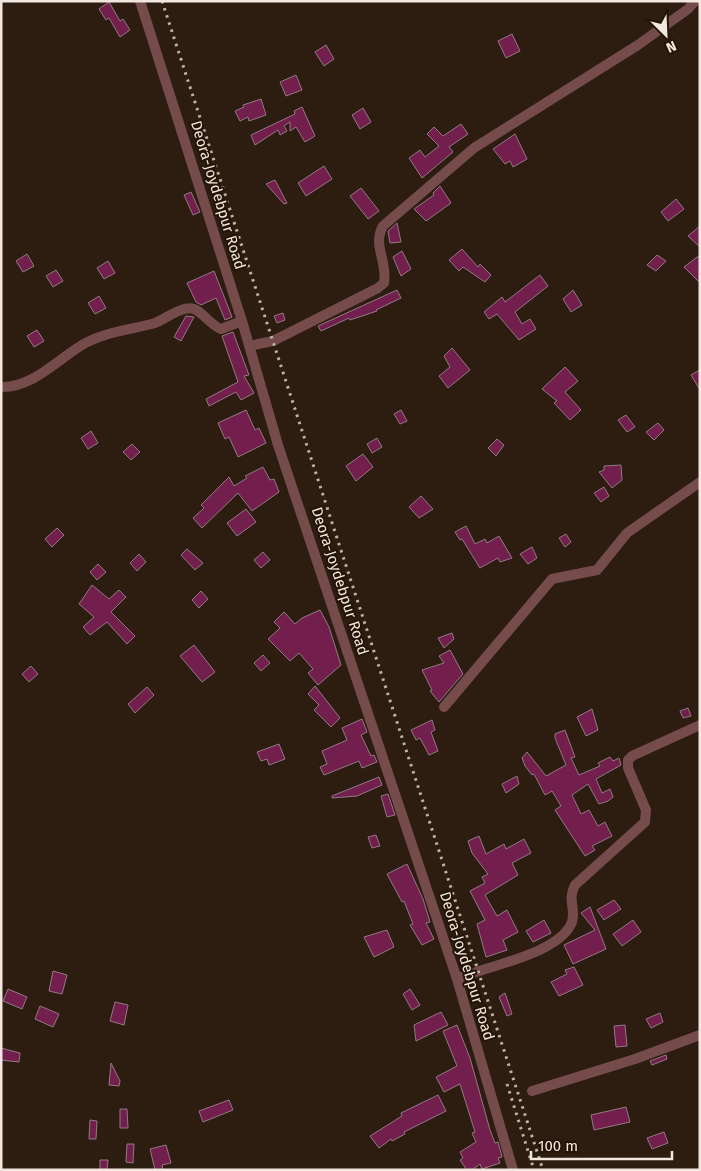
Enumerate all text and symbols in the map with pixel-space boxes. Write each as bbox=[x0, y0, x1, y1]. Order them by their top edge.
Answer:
north arrow bbox=[641, 10, 691, 60]
text: N bbox=[663, 37, 679, 56]
street label: Deora-Joydebpur Road bbox=[187, 119, 249, 271]
street label: Deora-Joydebpur Road bbox=[308, 505, 372, 657]
street label: Deora-Joydebpur Road bbox=[436, 890, 498, 1042]
scale bar bbox=[531, 1128, 672, 1160]
text: 100 m bbox=[538, 1137, 578, 1155]

